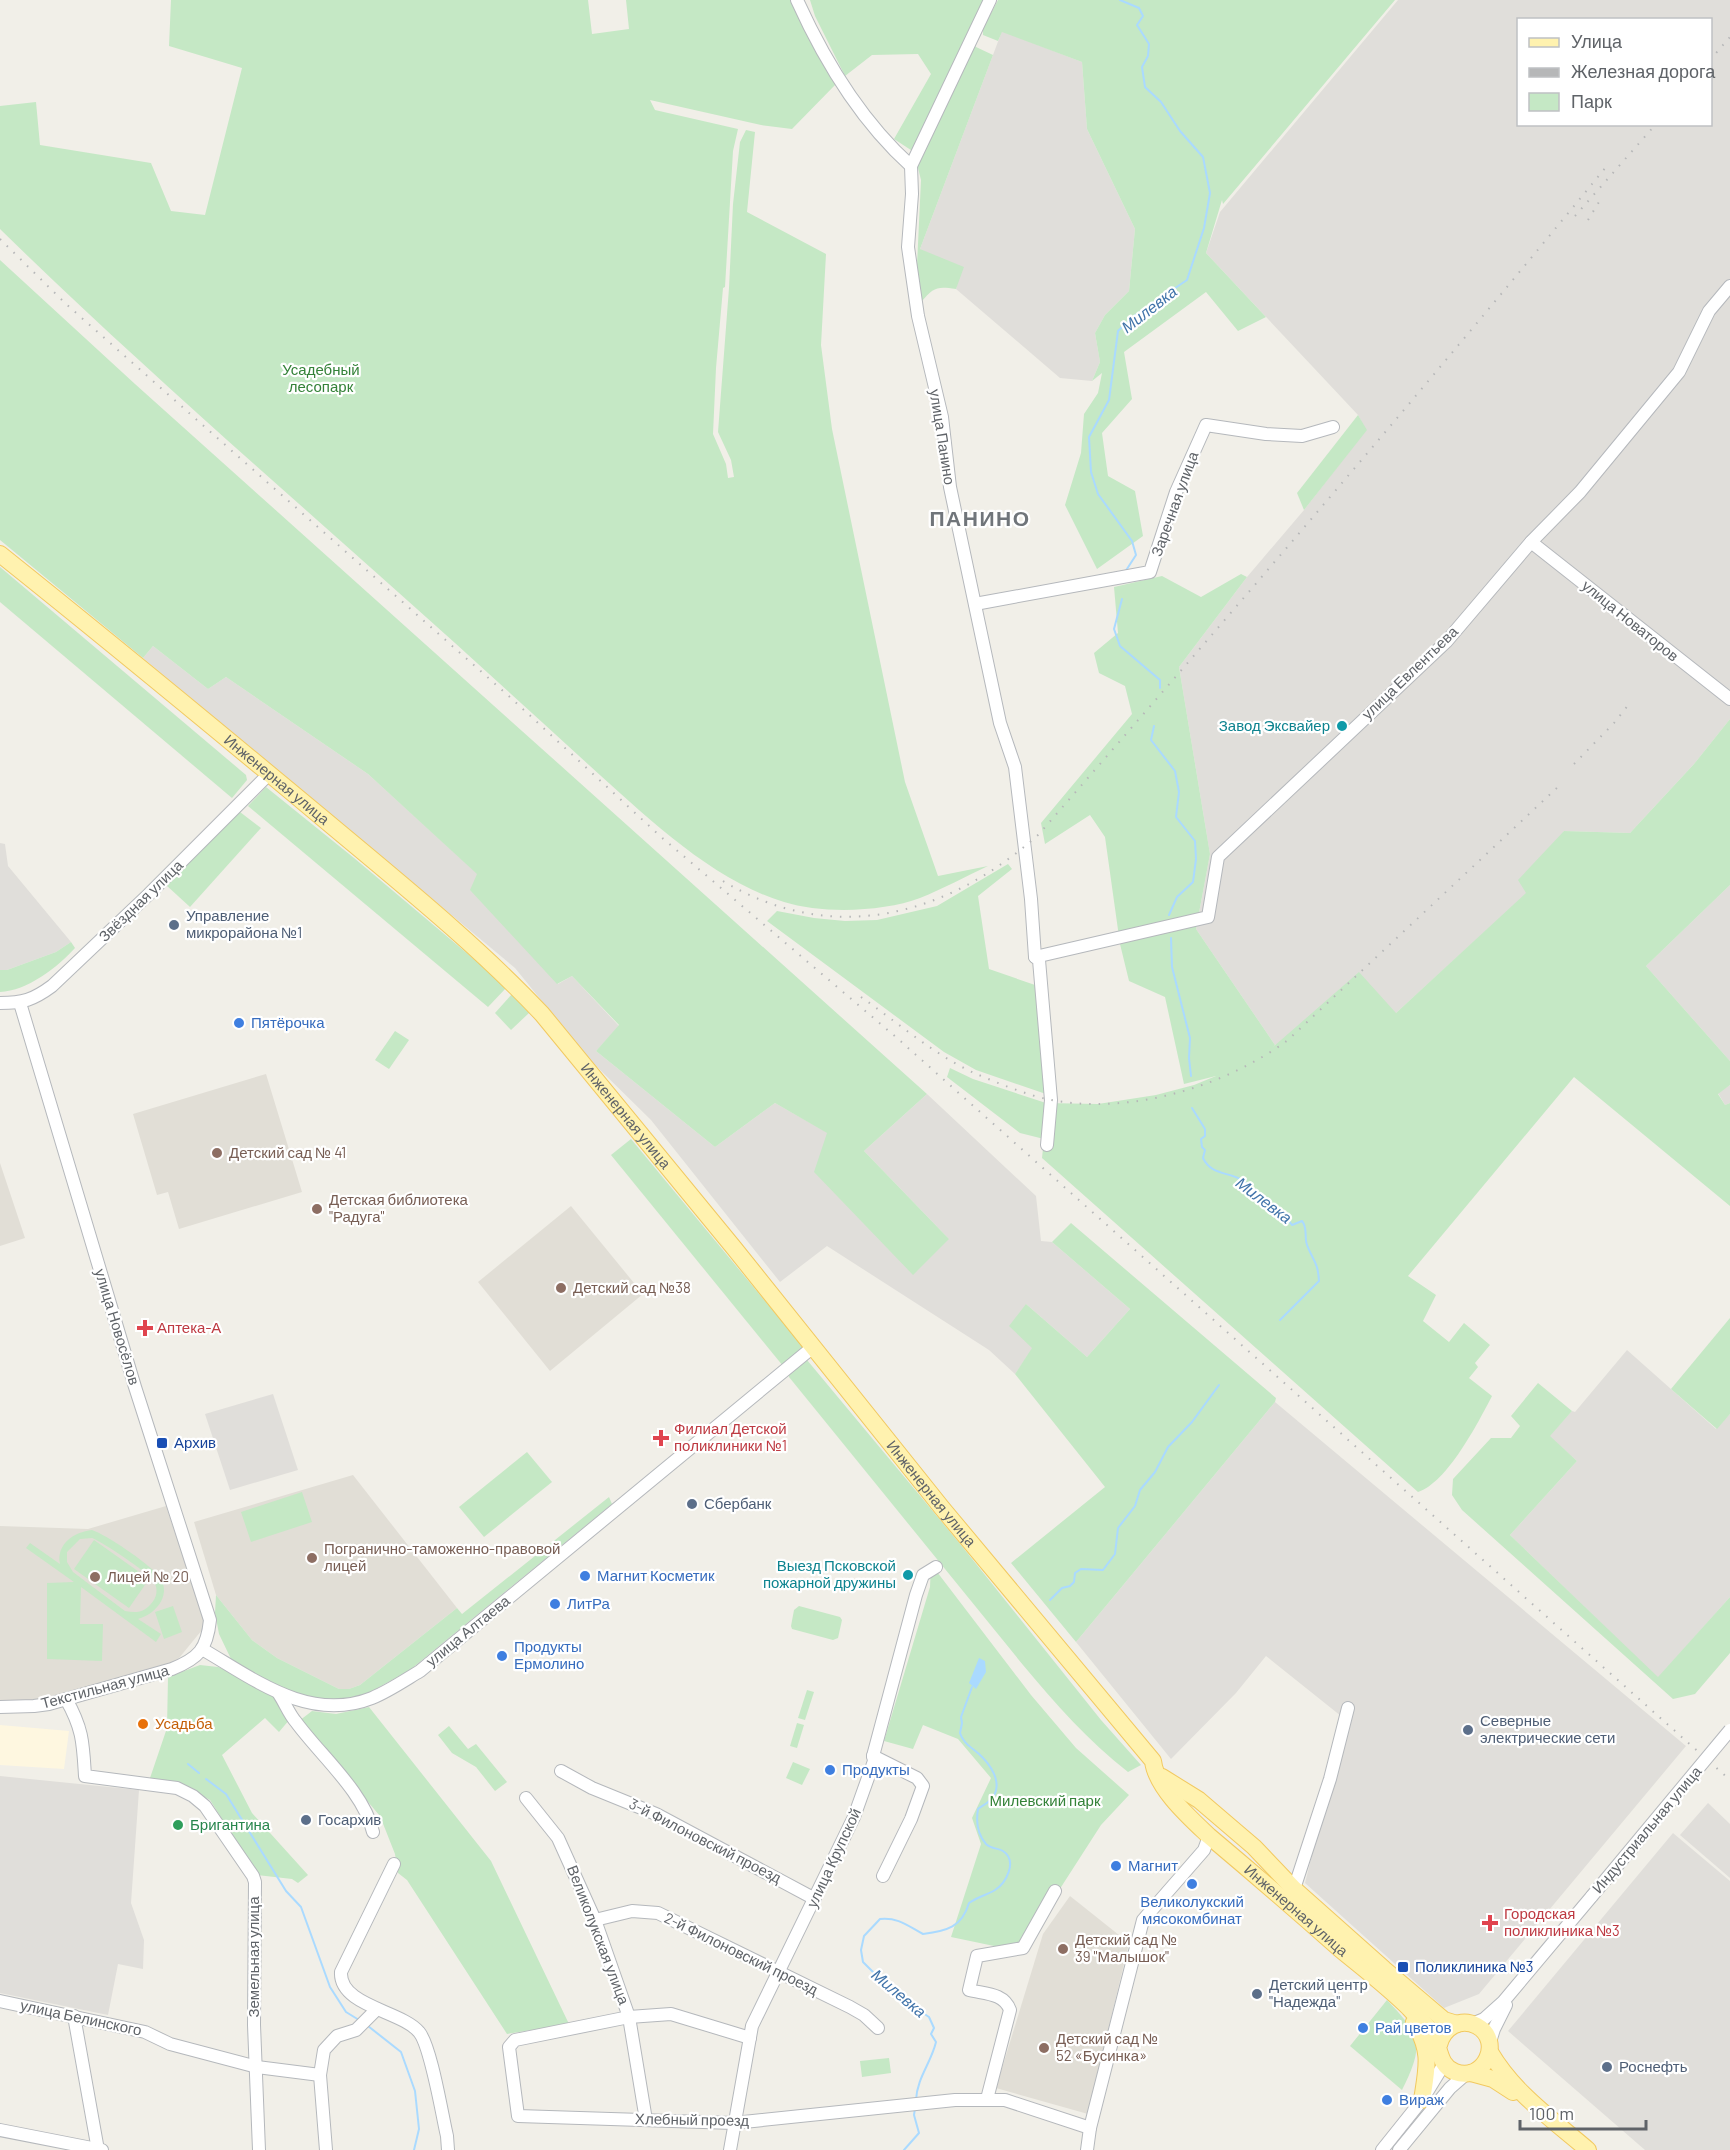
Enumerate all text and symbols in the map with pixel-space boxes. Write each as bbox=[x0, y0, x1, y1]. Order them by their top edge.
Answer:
legend bbox=[1517, 18, 1712, 126]
text: Улица bbox=[1571, 30, 1623, 52]
text: Железная дорога bbox=[1571, 60, 1716, 82]
text: Парк bbox=[1571, 90, 1612, 112]
water label: Милевка bbox=[1117, 281, 1180, 336]
park label: Усадебный лесопарк bbox=[282, 360, 360, 395]
street label: улица Панино bbox=[927, 388, 959, 486]
street label: Заречная улица bbox=[1147, 448, 1202, 559]
district label: ПАНИНО bbox=[929, 505, 1031, 530]
street label: улица Новаторов bbox=[1579, 576, 1683, 665]
street label: улица Евлентьева bbox=[1358, 621, 1461, 723]
place label: Завод Эксвайер bbox=[1219, 716, 1330, 734]
marker: Завод Эксвайер bbox=[1335, 719, 1349, 733]
street label: Инженерная улица bbox=[221, 730, 334, 828]
street label: Звёздная улица bbox=[95, 855, 186, 945]
place label: Управление микрорайона №1 bbox=[186, 906, 302, 941]
marker: Управление микрорайона №1 bbox=[167, 918, 181, 932]
place label: Пятёрочка bbox=[251, 1013, 325, 1031]
marker: Пятёрочка bbox=[232, 1016, 246, 1030]
street label: Инженерная улица bbox=[578, 1059, 675, 1172]
place label: Детский сад № 41 bbox=[229, 1143, 346, 1161]
marker: Детский сад № 41 bbox=[210, 1146, 224, 1160]
water label: Милевка bbox=[1233, 1172, 1296, 1227]
place label: Детская библиотека "Радуга" bbox=[329, 1190, 469, 1225]
marker: Детская библиотека "Радуга" bbox=[310, 1202, 324, 1216]
street label: улица Новосёлов bbox=[92, 1266, 144, 1387]
place label: Детский сад №38 bbox=[573, 1278, 691, 1296]
marker: Детский сад №38 bbox=[554, 1281, 568, 1295]
place label: Аптека-А bbox=[157, 1318, 221, 1336]
marker: Аптека-А bbox=[138, 1321, 152, 1335]
place label: Филиал Детской поликлиники №1 bbox=[674, 1419, 787, 1454]
marker: Филиал Детской поликлиники №1 bbox=[652, 1429, 670, 1447]
place label: Архив bbox=[174, 1433, 216, 1451]
marker: Архив bbox=[155, 1436, 169, 1450]
street label: Инженерная улица bbox=[884, 1436, 981, 1550]
place label: Сбербанк bbox=[704, 1494, 772, 1512]
marker: Сбербанк bbox=[685, 1497, 699, 1511]
place label: Погранично-таможенно-правовой лицей bbox=[324, 1539, 561, 1574]
marker: Погранично-таможенно-правовой лицей bbox=[305, 1551, 319, 1565]
place label: Выезд Псковской пожарной дружины bbox=[763, 1556, 896, 1591]
place label: Магнит Косметик bbox=[597, 1566, 715, 1584]
place label: Лицей № 20 bbox=[107, 1567, 189, 1585]
marker: Выезд Псковской пожарной дружины bbox=[901, 1568, 915, 1582]
marker: Магнит Косметик bbox=[578, 1569, 592, 1583]
marker: Лицей № 20 bbox=[88, 1570, 102, 1584]
street label: улица Алтаева bbox=[422, 1591, 513, 1669]
place label: ЛитРа bbox=[567, 1594, 611, 1612]
marker: ЛитРа bbox=[548, 1597, 562, 1611]
place label: Продукты Ермолино bbox=[514, 1637, 584, 1672]
marker: Продукты Ермолино bbox=[495, 1649, 509, 1663]
street label: Текстильная улица bbox=[39, 1660, 171, 1712]
place label: Северные электрические сети bbox=[1480, 1711, 1615, 1746]
place label: Усадьба bbox=[155, 1714, 213, 1732]
marker: Усадьба bbox=[136, 1717, 150, 1731]
marker: Северные электрические сети bbox=[1461, 1723, 1475, 1737]
place label: Продукты bbox=[842, 1760, 910, 1778]
street label: Индустриальная улица bbox=[1588, 1762, 1705, 1896]
marker: Продукты bbox=[823, 1763, 837, 1777]
park label: Милевский парк bbox=[990, 1791, 1101, 1809]
street label: 3-й Филоновский проезд bbox=[626, 1794, 785, 1886]
street label: улица Крупской bbox=[802, 1805, 864, 1910]
place label: Госархив bbox=[318, 1810, 381, 1828]
marker: Госархив bbox=[299, 1813, 313, 1827]
place label: Бригантина bbox=[190, 1815, 271, 1833]
marker: Бригантина bbox=[171, 1818, 185, 1832]
place label: Магнит bbox=[1128, 1856, 1178, 1874]
marker: Магнит bbox=[1109, 1859, 1123, 1873]
street label: Инженерная улица bbox=[1241, 1860, 1352, 1960]
street label: Великолукская улица bbox=[564, 1862, 634, 2007]
marker: Великолукский мясокомбинат bbox=[1185, 1877, 1199, 1891]
place label: Великолукский мясокомбинат bbox=[1140, 1892, 1244, 1927]
street label: Земельная улица bbox=[244, 1896, 262, 2018]
place label: Городская поликлиника №3 bbox=[1504, 1904, 1620, 1939]
street label: 2-й Филоновский проезд bbox=[662, 1908, 821, 1998]
marker: Городская поликлиника №3 bbox=[1481, 1914, 1499, 1932]
place label: Детский сад № 39 "Малышок" bbox=[1075, 1930, 1177, 1965]
marker: Детский сад № 39 "Малышок" bbox=[1056, 1942, 1070, 1956]
place label: Поликлиника №3 bbox=[1415, 1957, 1534, 1975]
marker: Поликлиника №3 bbox=[1396, 1960, 1410, 1974]
water label: Милевка bbox=[868, 1964, 930, 2021]
place label: Детский центр "Надежда" bbox=[1269, 1975, 1368, 2010]
marker: Детский центр "Надежда" bbox=[1250, 1987, 1264, 2001]
street label: улица Белинского bbox=[19, 1995, 143, 2039]
place label: Рай цветов bbox=[1375, 2018, 1452, 2036]
marker: Рай цветов bbox=[1356, 2021, 1370, 2035]
place label: Детский сад № 52 «Бусинка» bbox=[1056, 2029, 1158, 2064]
marker: Детский сад № 52 «Бусинка» bbox=[1037, 2041, 1051, 2055]
place label: Роснефть bbox=[1619, 2057, 1688, 2075]
marker: Роснефть bbox=[1600, 2060, 1614, 2074]
place label: Вираж bbox=[1399, 2090, 1444, 2108]
marker: Вираж bbox=[1380, 2093, 1394, 2107]
scale bar bbox=[1520, 2093, 1646, 2131]
text: 100 m bbox=[1529, 2102, 1574, 2124]
street label: Хлебный проезд bbox=[635, 2109, 749, 2129]

